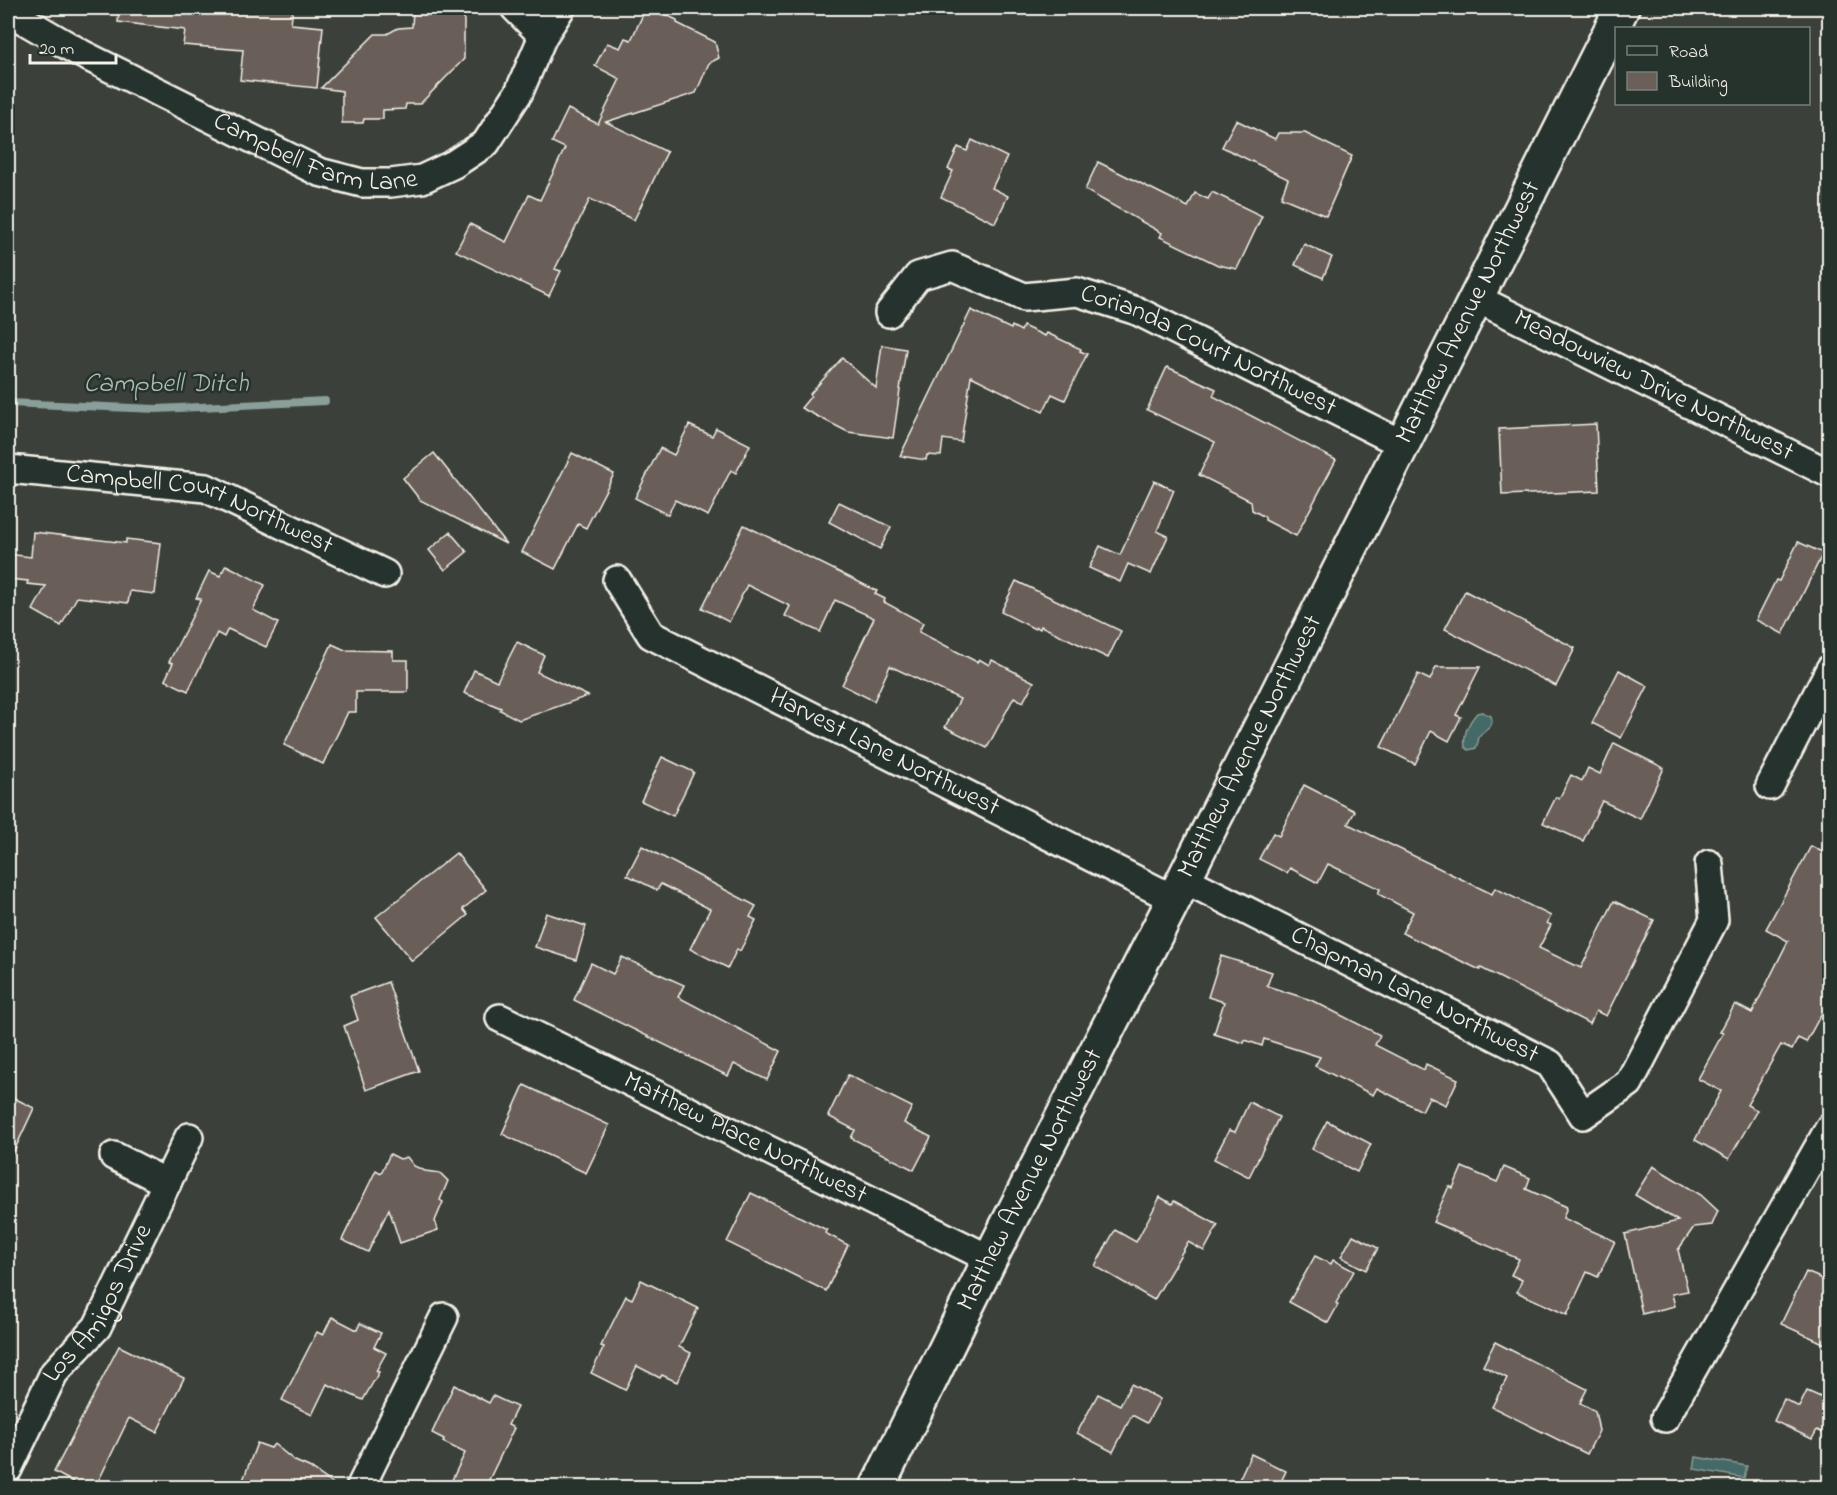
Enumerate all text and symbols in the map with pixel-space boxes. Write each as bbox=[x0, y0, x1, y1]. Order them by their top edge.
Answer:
scale bar bbox=[30, 27, 116, 65]
legend bbox=[1615, 27, 1810, 105]
text: 20 m bbox=[39, 37, 74, 63]
text: Road bbox=[1669, 40, 1708, 66]
text: Building bbox=[1668, 70, 1728, 97]
street label: Campbell Farm Lane bbox=[206, 103, 420, 202]
street label: Matthew Avenue Northwest bbox=[1387, 174, 1551, 451]
street label: Corianda Court Northwest bbox=[1075, 275, 1343, 427]
street label: Meadowview Drive Northwest bbox=[1507, 300, 1800, 472]
water label: Campbell Ditch bbox=[84, 365, 250, 404]
street label: Campbell Court Northwest bbox=[64, 456, 340, 565]
street label: Matthew Avenue Northwest bbox=[1168, 608, 1333, 885]
street label: Harvest Lane Northwest bbox=[762, 679, 1006, 827]
street label: Chapman Lane Northwest bbox=[1283, 917, 1545, 1074]
street label: Matthew Avenue Northwest bbox=[948, 1042, 1113, 1318]
street label: Matthew Place Northwest bbox=[617, 1062, 874, 1215]
street label: Los Amigos Drive bbox=[33, 1217, 163, 1388]

